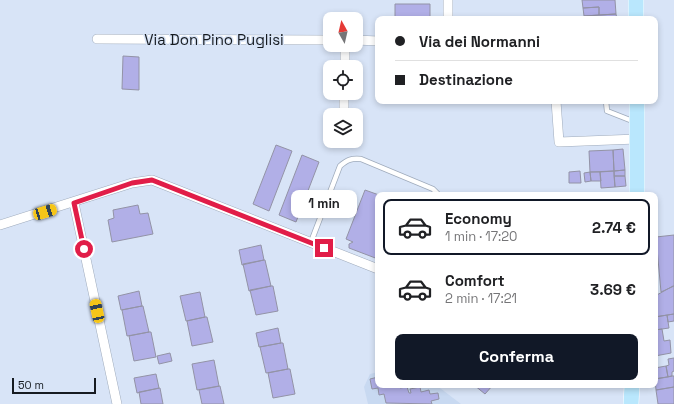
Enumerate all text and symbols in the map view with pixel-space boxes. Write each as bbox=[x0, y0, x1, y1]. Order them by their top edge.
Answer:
north arrow bbox=[323, 12, 363, 52]
map controls bbox=[323, 12, 363, 148]
street label: Via Don Pino Puglisi bbox=[144, 30, 284, 49]
text: Via dei Normanni bbox=[419, 32, 540, 51]
button: locate bbox=[323, 60, 363, 100]
text: Destinazione bbox=[419, 70, 513, 89]
button: layers bbox=[323, 108, 363, 148]
callout: 1 min bbox=[291, 190, 357, 218]
text: 1 min bbox=[308, 195, 340, 212]
car bbox=[32, 203, 58, 221]
icon: car bbox=[397, 209, 433, 245]
text: Economy bbox=[445, 209, 512, 228]
text: 2.74 € bbox=[592, 218, 636, 237]
text: 1 min · 17:20 bbox=[445, 228, 517, 245]
route end bbox=[315, 239, 333, 257]
route start bbox=[75, 240, 93, 258]
icon: car bbox=[397, 271, 433, 307]
text: Comfort bbox=[445, 271, 505, 290]
text: 3.69 € bbox=[590, 280, 636, 299]
text: 2 min · 17:21 bbox=[445, 290, 517, 307]
car bbox=[89, 298, 105, 324]
button: Conferma bbox=[395, 334, 638, 380]
scale bar bbox=[12, 376, 96, 395]
text: 50 m bbox=[18, 378, 44, 392]

